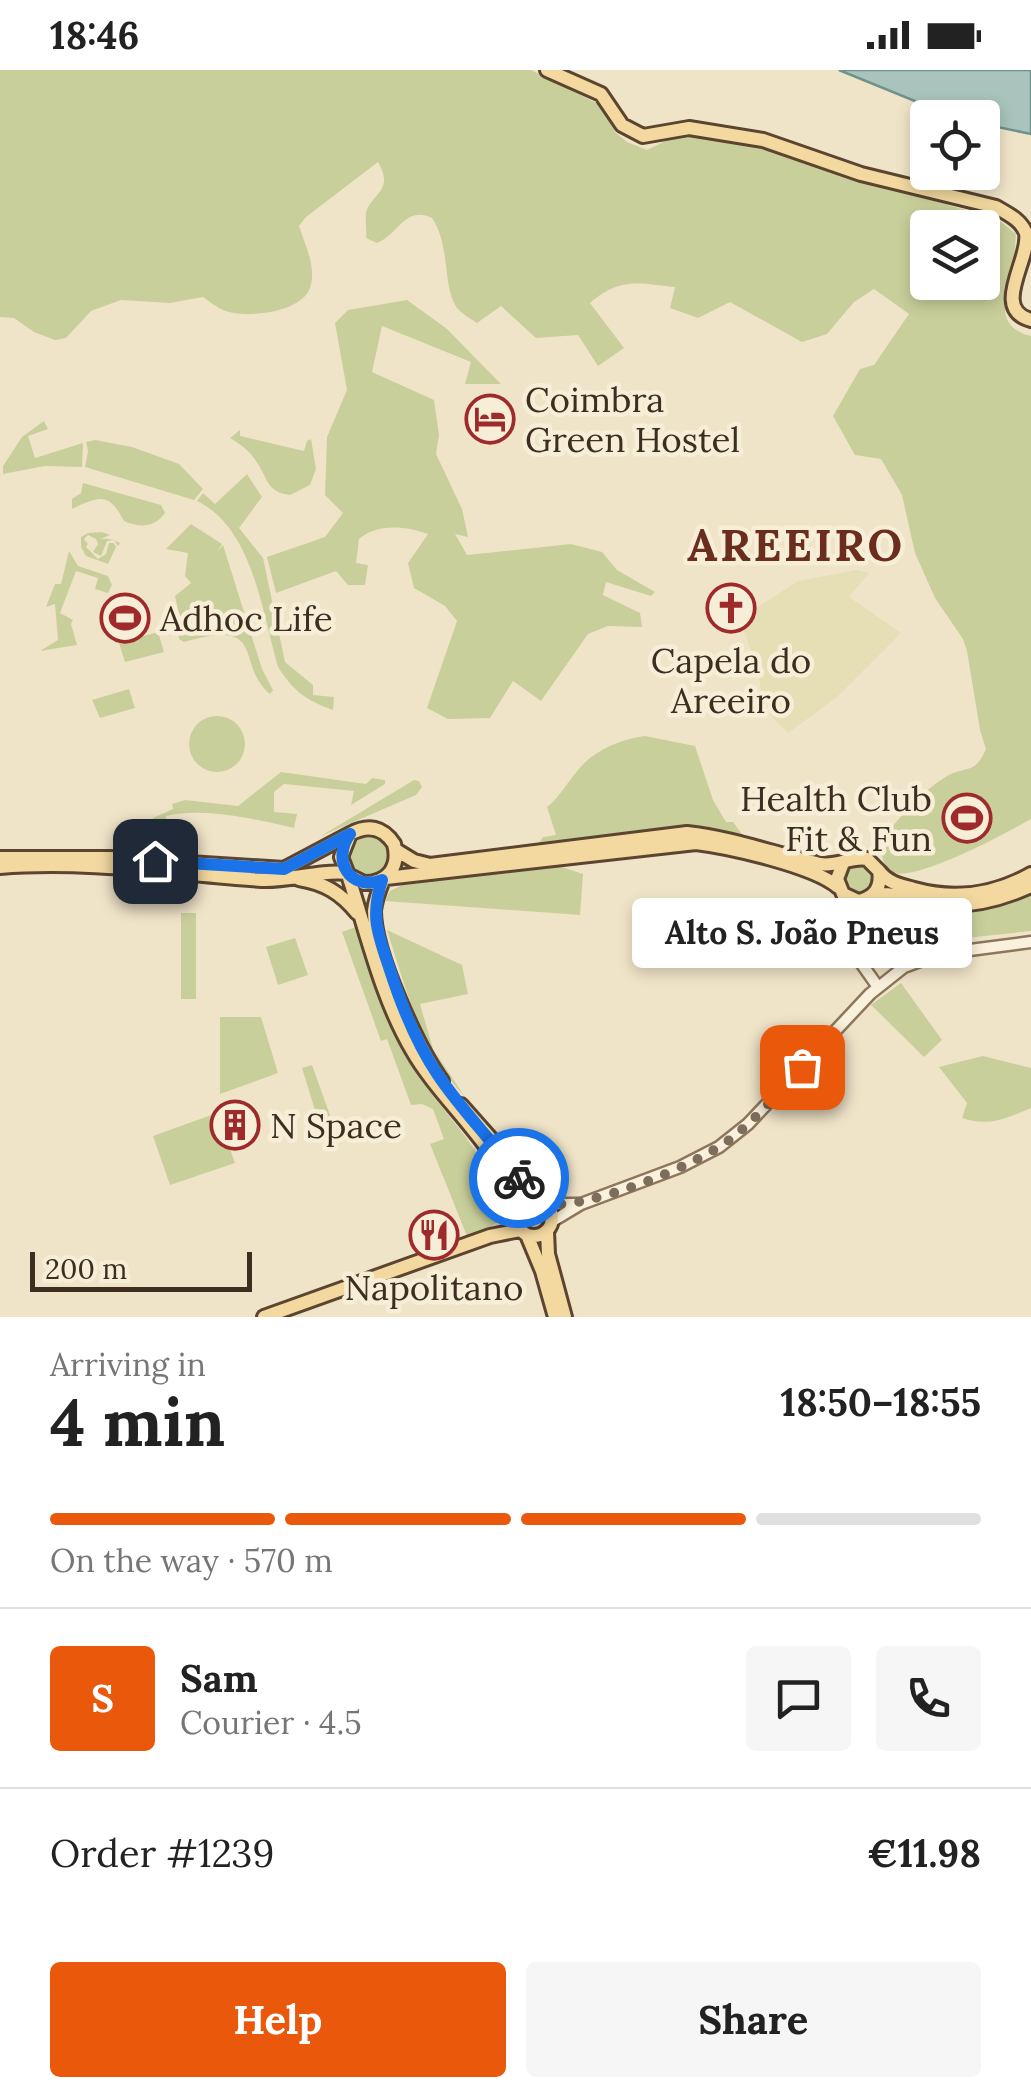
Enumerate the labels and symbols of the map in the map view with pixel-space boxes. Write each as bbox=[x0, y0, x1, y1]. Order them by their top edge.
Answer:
place label: Coimbra Green Hostel bbox=[525, 377, 740, 462]
hotel icon: Coimbra Green Hostel bbox=[464, 393, 516, 445]
district label: AREEIRO bbox=[687, 516, 905, 573]
church icon: Capela do Areeiro bbox=[705, 582, 757, 634]
sports icon: Adhoc Life bbox=[99, 592, 151, 644]
place label: Adhoc Life bbox=[159, 596, 333, 641]
place label: Capela do Areeiro bbox=[651, 638, 811, 723]
place label: Health Club Fit & Fun bbox=[740, 776, 932, 861]
sports icon: Health Club Fit & Fun bbox=[941, 792, 993, 844]
pin bbox=[113, 819, 198, 904]
callout: Alto S. João Pneus bbox=[632, 897, 972, 967]
pin bbox=[760, 1025, 845, 1110]
building icon: N Space bbox=[209, 1099, 261, 1151]
place label: N Space bbox=[270, 1103, 402, 1148]
courier bbox=[469, 1128, 569, 1228]
restaurant icon: Napolitano bbox=[408, 1209, 460, 1261]
scale bar bbox=[30, 1247, 252, 1292]
place label: Napolitano bbox=[344, 1265, 524, 1310]

